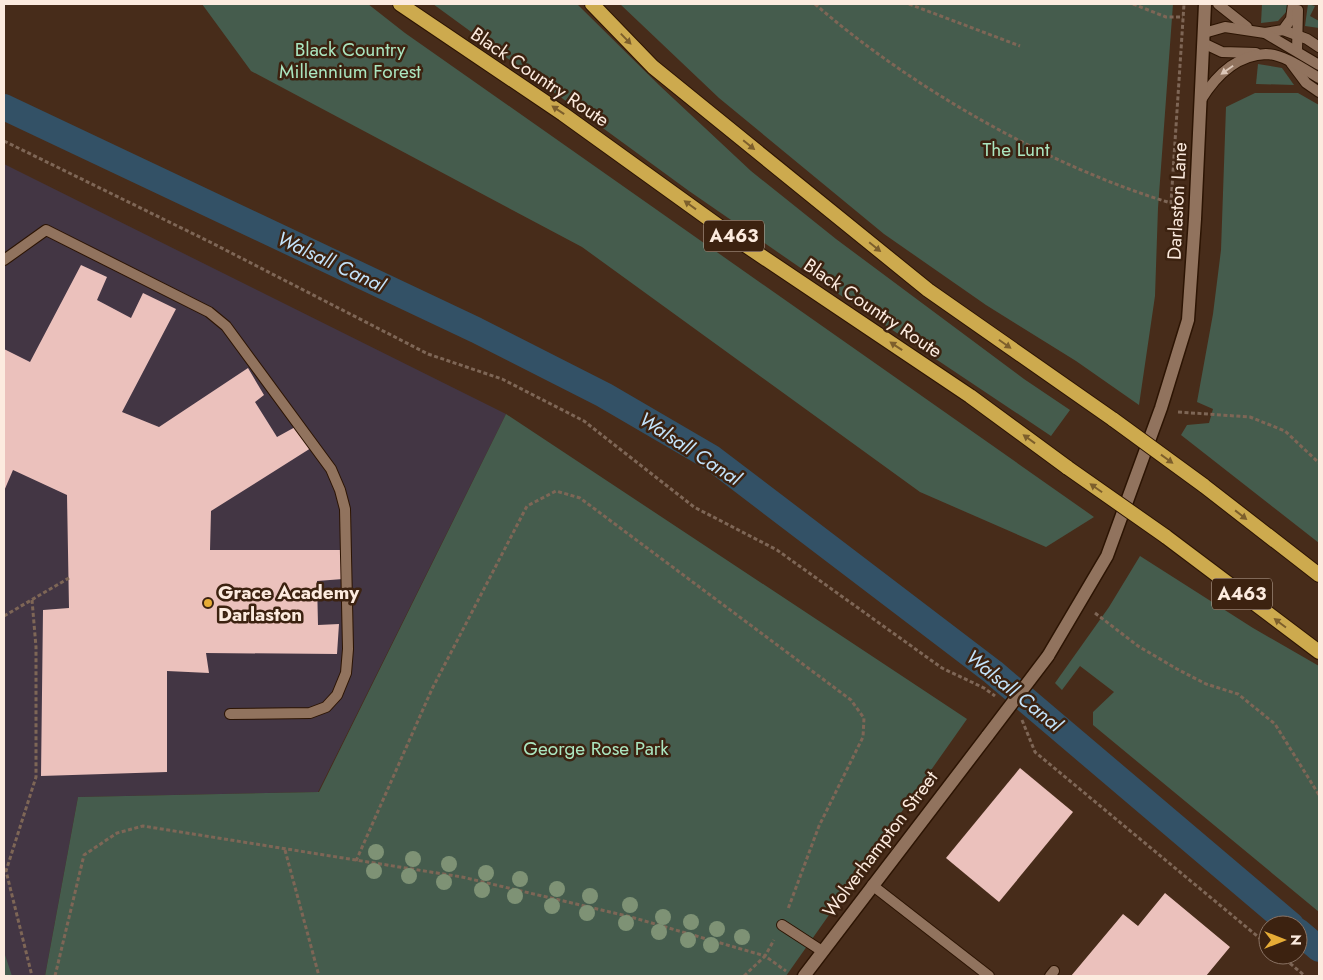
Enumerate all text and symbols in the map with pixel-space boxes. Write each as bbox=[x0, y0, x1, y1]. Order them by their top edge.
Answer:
street label: Black Country Route bbox=[465, 21, 615, 134]
one-way arrow bbox=[620, 32, 632, 44]
park label: Black Country Millennium Forest bbox=[279, 36, 421, 85]
one-way arrow bbox=[1220, 65, 1233, 74]
one-way arrow bbox=[551, 106, 564, 115]
park label: The Lunt bbox=[983, 136, 1050, 163]
one-way arrow bbox=[742, 139, 755, 150]
street label: Darlaston Lane bbox=[1160, 141, 1194, 261]
one-way arrow bbox=[683, 200, 697, 210]
road number: A463 bbox=[704, 220, 764, 252]
water label: Walsall Canal bbox=[272, 224, 391, 300]
one-way arrow bbox=[869, 241, 881, 253]
street label: Black Country Route bbox=[798, 252, 948, 365]
one-way arrow bbox=[999, 339, 1012, 349]
one-way arrow bbox=[889, 341, 903, 351]
water label: Walsall Canal bbox=[633, 405, 748, 494]
one-way arrow bbox=[1023, 434, 1036, 445]
one-way arrow bbox=[1160, 454, 1174, 464]
one-way arrow bbox=[1089, 483, 1103, 493]
one-way arrow bbox=[1234, 509, 1247, 520]
road number: A463 bbox=[1212, 578, 1272, 610]
place label: Grace Academy Darlaston bbox=[218, 579, 360, 628]
marker: Grace Academy Darlaston bbox=[202, 597, 214, 609]
one-way arrow bbox=[1274, 617, 1287, 628]
water label: Walsall Canal bbox=[960, 643, 1070, 740]
park label: George Rose Park bbox=[523, 735, 669, 762]
street label: Wolverhampton Street bbox=[816, 765, 944, 923]
north arrow bbox=[1258, 915, 1308, 965]
text: N bbox=[1286, 934, 1306, 946]

